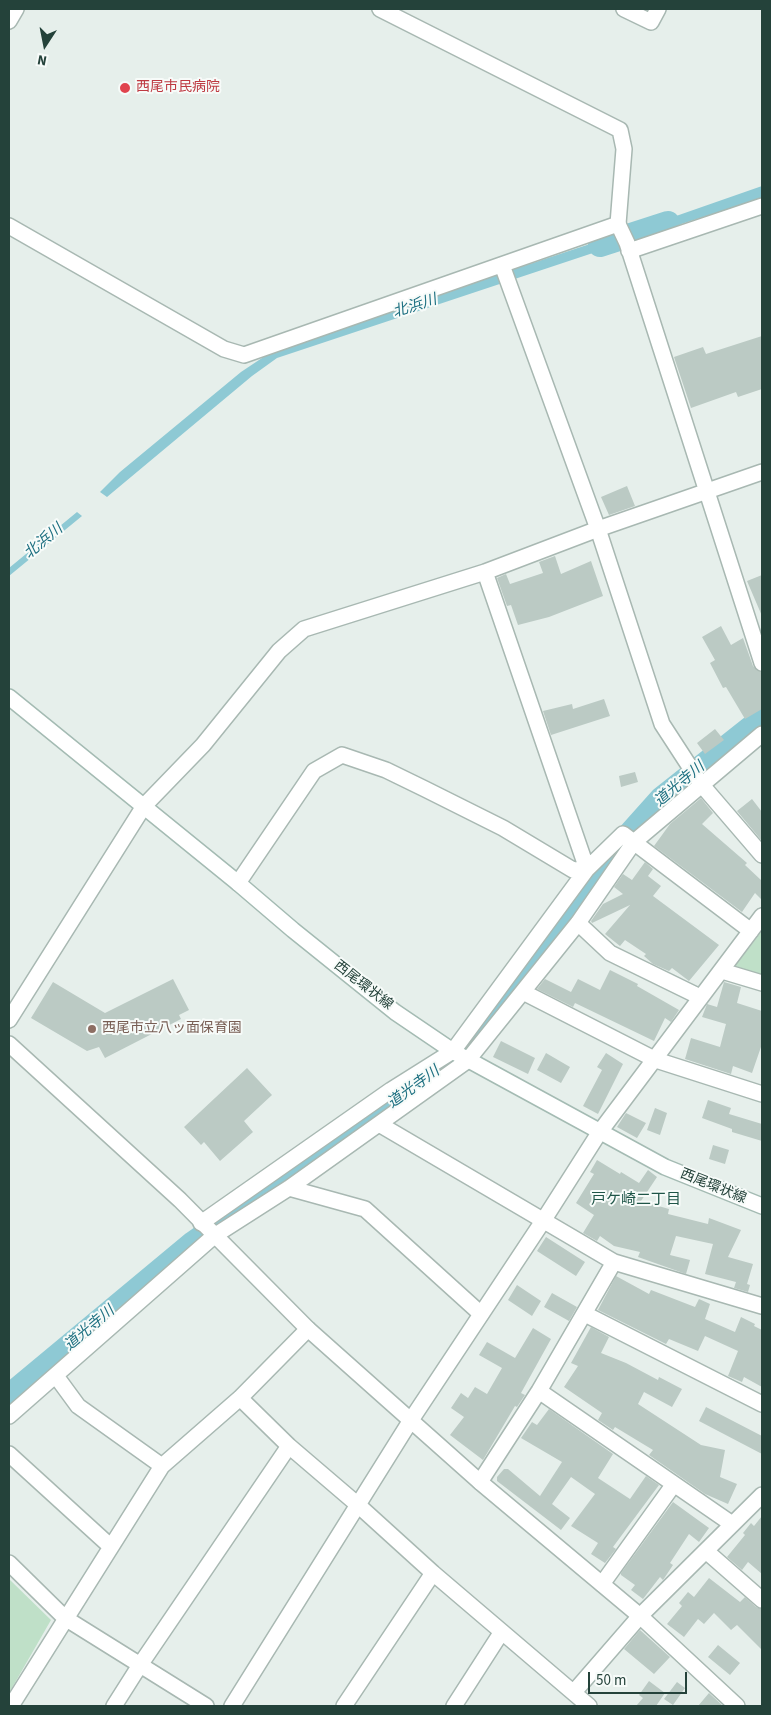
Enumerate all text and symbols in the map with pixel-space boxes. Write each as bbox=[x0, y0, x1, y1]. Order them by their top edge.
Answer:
north arrow bbox=[20, 20, 70, 70]
text: N bbox=[36, 49, 49, 70]
place label: 西尾市民病院 bbox=[136, 80, 220, 96]
marker: 西尾市民病院 bbox=[118, 81, 132, 95]
water label: 北浜川 bbox=[391, 291, 439, 323]
water label: 北浜川 bbox=[21, 521, 67, 563]
water label: 道光寺川 bbox=[651, 759, 709, 811]
street label: 西尾環状線 bbox=[330, 958, 396, 1014]
place label: 西尾市立八ッ面保育園 bbox=[102, 1021, 242, 1037]
marker: 西尾市立八ッ面保育園 bbox=[86, 1023, 98, 1035]
water label: 道光寺川 bbox=[384, 1063, 444, 1113]
street label: 西尾環状線 bbox=[677, 1166, 749, 1208]
district label: 戸ケ崎二丁目 bbox=[591, 1192, 681, 1210]
water label: 道光寺川 bbox=[61, 1303, 119, 1355]
scale bar bbox=[591, 1662, 690, 1694]
text: 50 m bbox=[596, 1670, 626, 1691]

